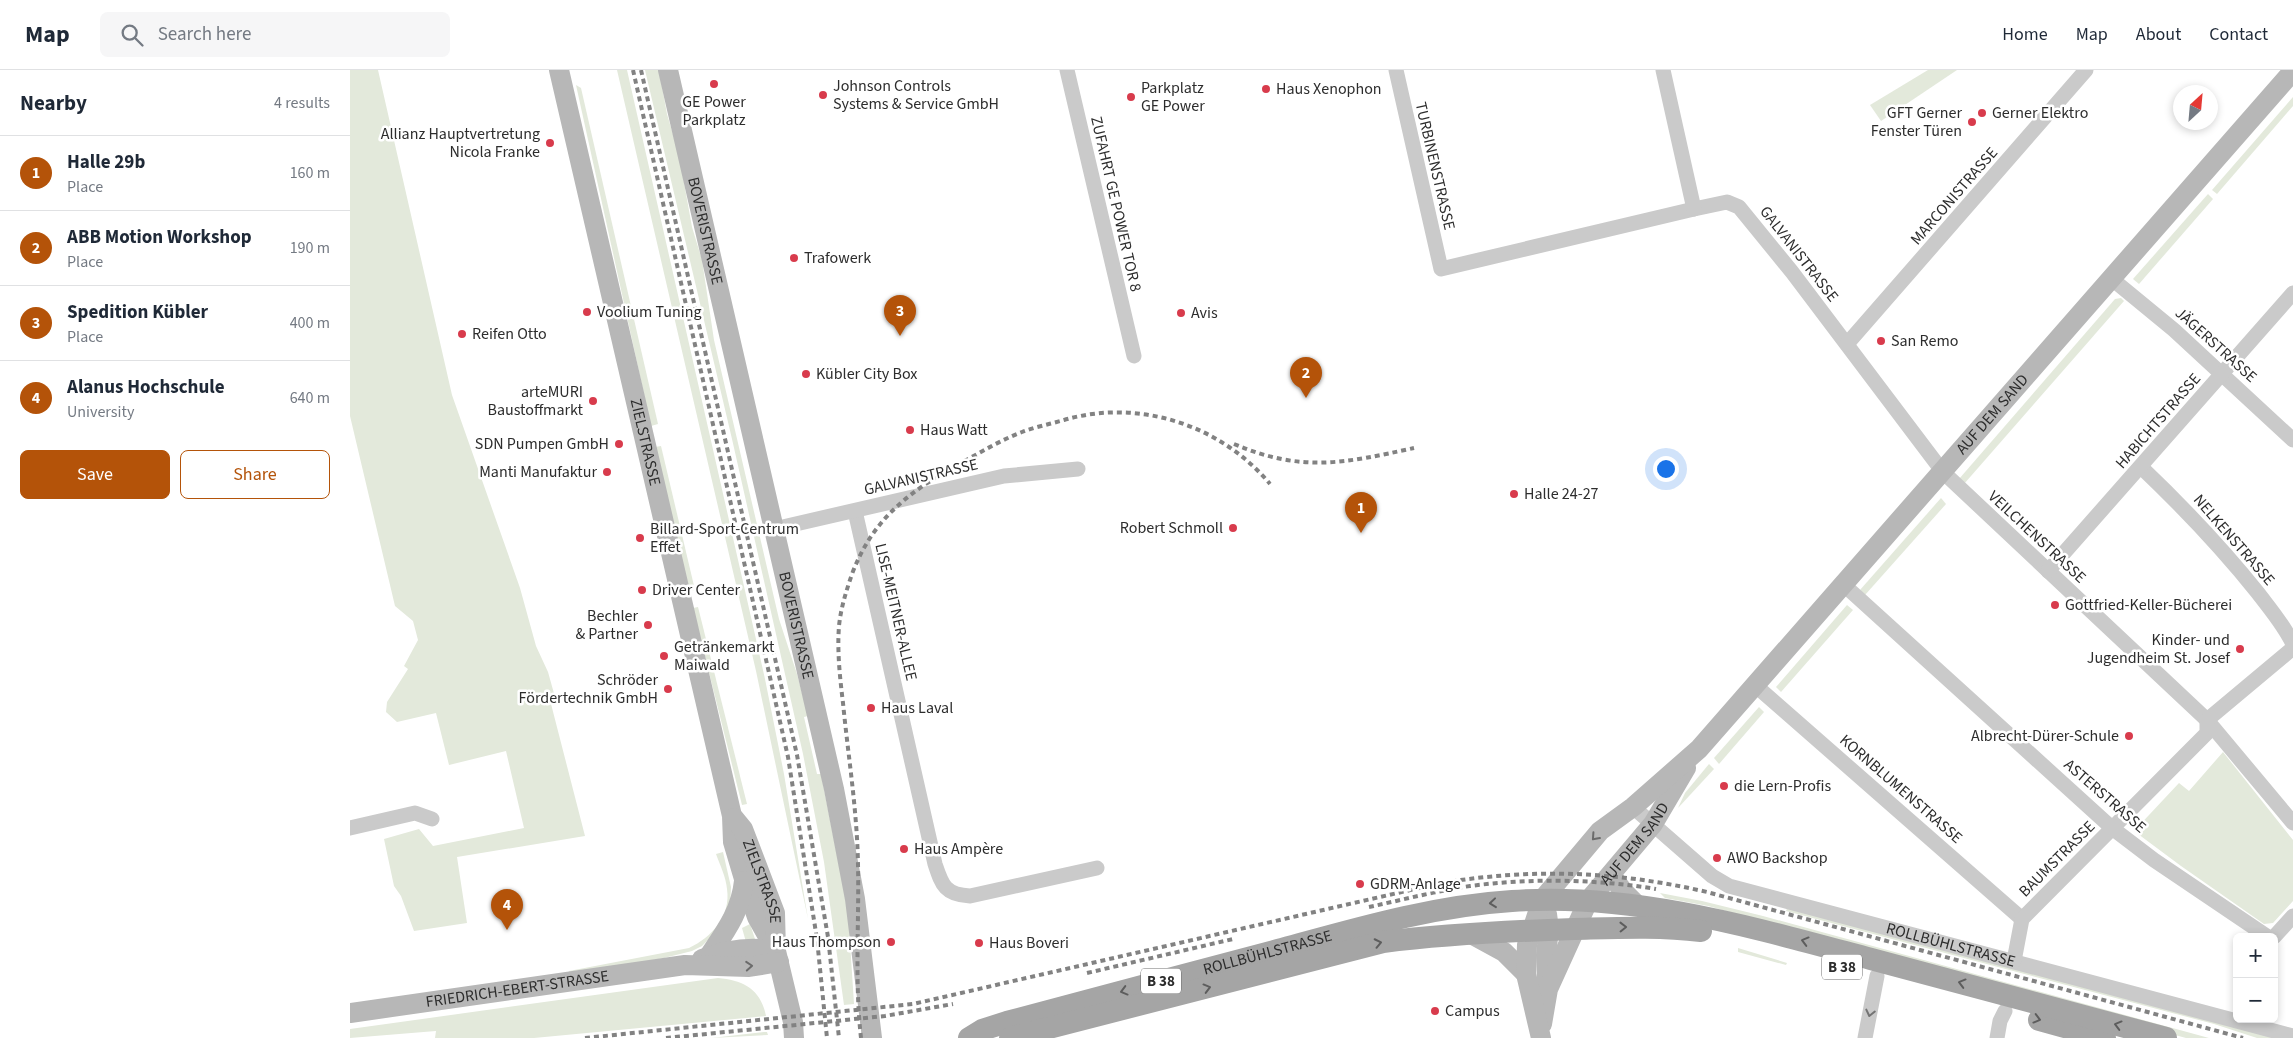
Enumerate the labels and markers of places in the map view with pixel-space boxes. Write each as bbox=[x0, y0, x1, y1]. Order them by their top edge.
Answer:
place label: Johnson Controls Systems & Service GmbH bbox=[833, 75, 999, 115]
place label: Parkplatz GE Power bbox=[1141, 77, 1205, 117]
marker: GE Power Parkplatz bbox=[708, 78, 720, 90]
place label: Haus Xenophon bbox=[1276, 78, 1382, 100]
marker: Haus Xenophon bbox=[1260, 83, 1272, 95]
marker: Johnson Controls Systems & Service GmbH bbox=[817, 89, 829, 101]
place label: GE Power Parkplatz bbox=[682, 91, 746, 131]
marker: Parkplatz GE Power bbox=[1125, 91, 1137, 103]
place label: GFT Gerner Fenster Türen bbox=[1871, 102, 1962, 142]
place label: Gerner Elektro bbox=[1992, 102, 2088, 124]
marker: Gerner Elektro bbox=[1976, 107, 1988, 119]
marker: GFT Gerner Fenster Türen bbox=[1966, 116, 1978, 128]
place label: Allianz Hauptvertretung Nicola Franke bbox=[381, 123, 540, 163]
marker: Allianz Hauptvertretung Nicola Franke bbox=[544, 137, 556, 149]
place label: Trafowerk bbox=[804, 247, 871, 269]
marker: Trafowerk bbox=[788, 252, 800, 264]
pin: 3 bbox=[884, 295, 916, 336]
place label: Voolium Tuning bbox=[597, 301, 702, 323]
place label: Avis bbox=[1191, 302, 1218, 324]
marker: Voolium Tuning bbox=[581, 306, 593, 318]
marker: Avis bbox=[1175, 307, 1187, 319]
place label: Reifen Otto bbox=[472, 323, 547, 345]
marker: Reifen Otto bbox=[456, 328, 468, 340]
place label: San Remo bbox=[1891, 330, 1958, 352]
marker: San Remo bbox=[1875, 335, 1887, 347]
pin: 2 bbox=[1290, 357, 1322, 398]
place label: Kübler City Box bbox=[816, 363, 917, 385]
marker: Kübler City Box bbox=[800, 368, 812, 380]
place label: arteMURI Baustoffmarkt bbox=[488, 381, 584, 421]
marker: arteMURI Baustoffmarkt bbox=[587, 395, 599, 407]
place label: Haus Watt bbox=[920, 419, 988, 441]
marker: Haus Watt bbox=[904, 424, 916, 436]
place label: SDN Pumpen GmbH bbox=[475, 433, 609, 455]
marker: SDN Pumpen GmbH bbox=[613, 438, 625, 450]
place label: Manti Manufaktur bbox=[479, 461, 597, 483]
marker: Manti Manufaktur bbox=[601, 466, 613, 478]
place label: Halle 24-27 bbox=[1524, 483, 1599, 505]
marker: Halle 24-27 bbox=[1508, 488, 1520, 500]
pin: 1 bbox=[1345, 492, 1377, 533]
place label: Robert Schmoll bbox=[1120, 517, 1223, 539]
place label: Billard-Sport-Centrum Effet bbox=[650, 518, 799, 558]
marker: Robert Schmoll bbox=[1227, 522, 1239, 534]
marker: Billard-Sport-Centrum Effet bbox=[634, 532, 646, 544]
place label: Driver Center bbox=[652, 579, 740, 601]
marker: Driver Center bbox=[636, 584, 648, 596]
place label: Gottfried-Keller-Bücherei bbox=[2065, 594, 2232, 616]
marker: Gottfried-Keller-Bücherei bbox=[2049, 599, 2061, 611]
place label: Bechler & Partner bbox=[575, 605, 638, 645]
marker: Bechler & Partner bbox=[642, 619, 654, 631]
place label: Kinder- und Jugendheim St. Josef bbox=[2087, 629, 2231, 669]
place label: Getränkemarkt Maiwald bbox=[674, 636, 775, 676]
marker: Kinder- und Jugendheim St. Josef bbox=[2234, 643, 2246, 655]
marker: Getränkemarkt Maiwald bbox=[658, 650, 670, 662]
place label: Schröder Fördertechnik GmbH bbox=[519, 669, 658, 709]
marker: Schröder Fördertechnik GmbH bbox=[662, 683, 674, 695]
place label: Haus Laval bbox=[881, 697, 953, 719]
marker: Haus Laval bbox=[865, 702, 877, 714]
place label: Albrecht-Dürer-Schule bbox=[1971, 725, 2119, 747]
marker: Albrecht-Dürer-Schule bbox=[2123, 730, 2135, 742]
place label: die Lern-Profis bbox=[1734, 775, 1831, 797]
marker: die Lern-Profis bbox=[1718, 780, 1730, 792]
place label: Haus Ampère bbox=[914, 838, 1003, 860]
marker: Haus Ampère bbox=[898, 843, 910, 855]
place label: AWO Backshop bbox=[1727, 847, 1828, 869]
marker: AWO Backshop bbox=[1711, 852, 1723, 864]
place label: GDRM-Anlage bbox=[1370, 873, 1461, 895]
marker: GDRM-Anlage bbox=[1354, 878, 1366, 890]
pin: 4 bbox=[491, 889, 523, 930]
place label: Haus Thompson bbox=[772, 931, 881, 953]
place label: Haus Boveri bbox=[989, 932, 1069, 954]
marker: Haus Thompson bbox=[885, 936, 897, 948]
marker: Haus Boveri bbox=[973, 937, 985, 949]
place label: Campus bbox=[1445, 1000, 1500, 1022]
marker: Campus bbox=[1429, 1005, 1441, 1017]

